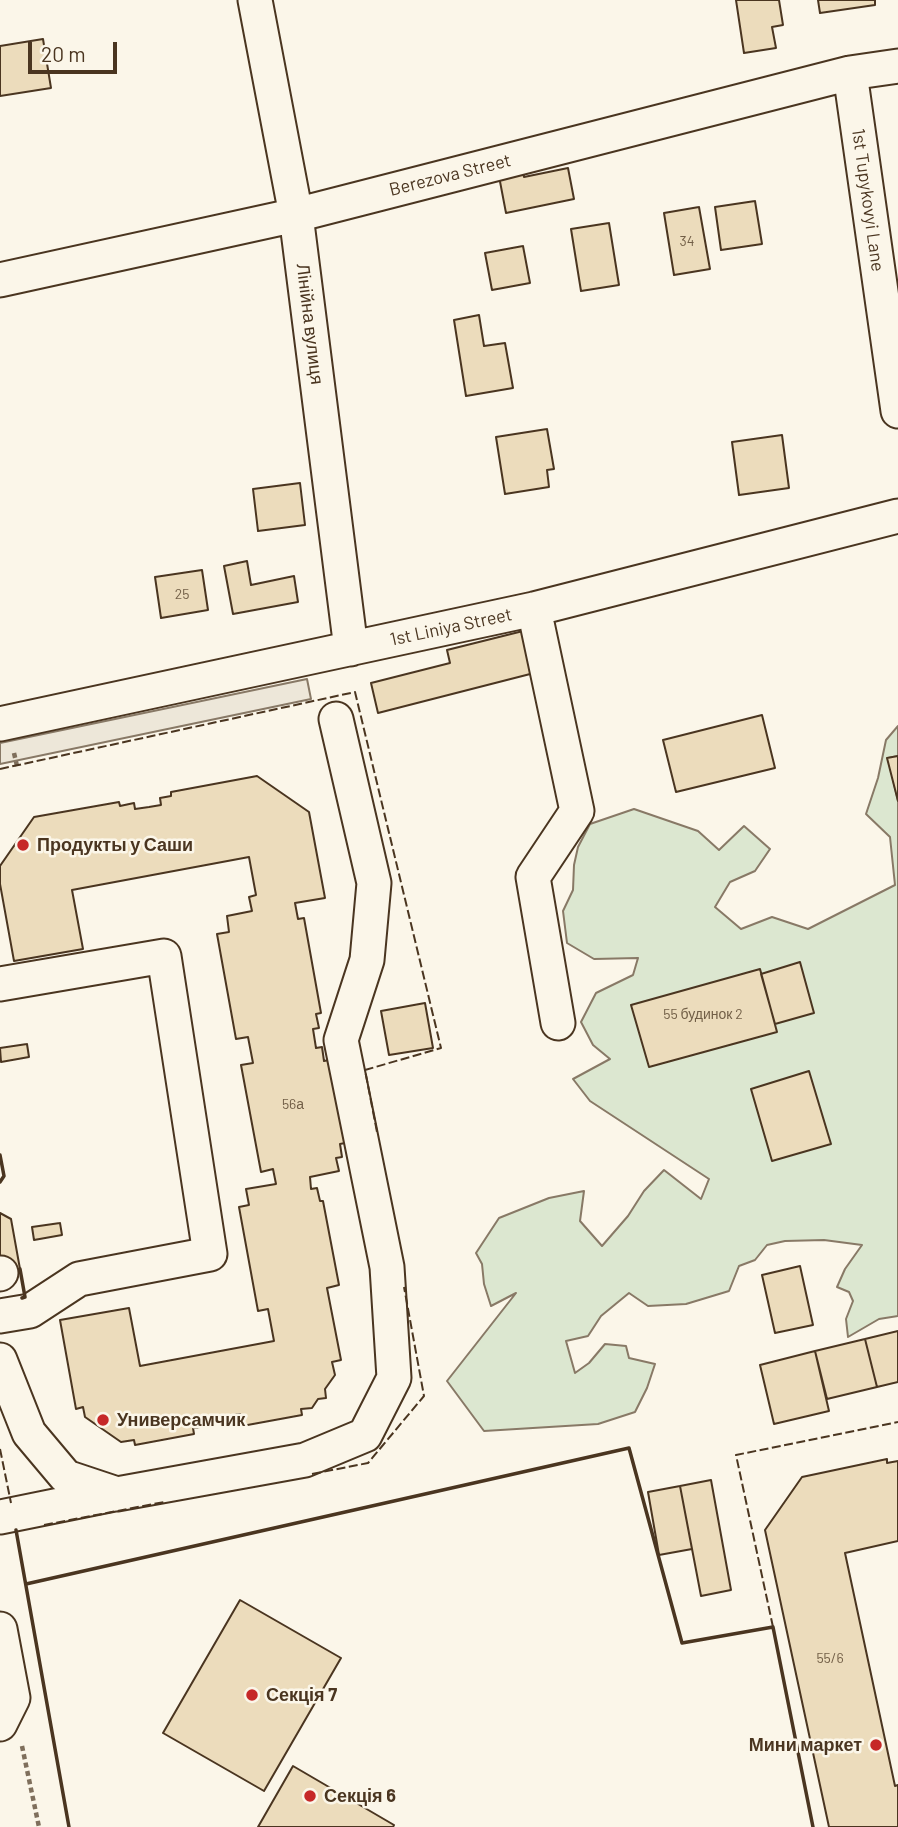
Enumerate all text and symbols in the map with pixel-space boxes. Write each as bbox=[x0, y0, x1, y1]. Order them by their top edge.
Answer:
scale bar bbox=[32, 28, 121, 72]
text: 20 m bbox=[41, 41, 86, 66]
street label: 1st Tupykovyi Lane bbox=[847, 127, 889, 273]
street label: Berezova Street bbox=[387, 149, 513, 201]
house number: 34 bbox=[680, 233, 694, 249]
street label: Лінійна вулиця bbox=[292, 262, 328, 386]
house number: 25 bbox=[175, 586, 189, 602]
street label: 1st Liniya Street bbox=[388, 604, 514, 650]
place label: Продукты у Саши bbox=[37, 834, 193, 856]
marker: Продукты у Саши bbox=[15, 837, 31, 853]
house number: 55 будинок 2 bbox=[663, 1006, 743, 1022]
house number: 56а bbox=[282, 1096, 304, 1112]
place label: Универсамчик bbox=[117, 1409, 245, 1431]
marker: Универсамчик bbox=[95, 1412, 111, 1428]
house number: 55/6 bbox=[816, 1650, 844, 1666]
place label: Секція 7 bbox=[266, 1684, 337, 1706]
marker: Секція 7 bbox=[244, 1687, 260, 1703]
place label: Мини маркет bbox=[749, 1734, 862, 1756]
marker: Мини маркет bbox=[868, 1737, 884, 1753]
place label: Секція 6 bbox=[324, 1785, 396, 1807]
marker: Секція 6 bbox=[302, 1788, 318, 1804]

